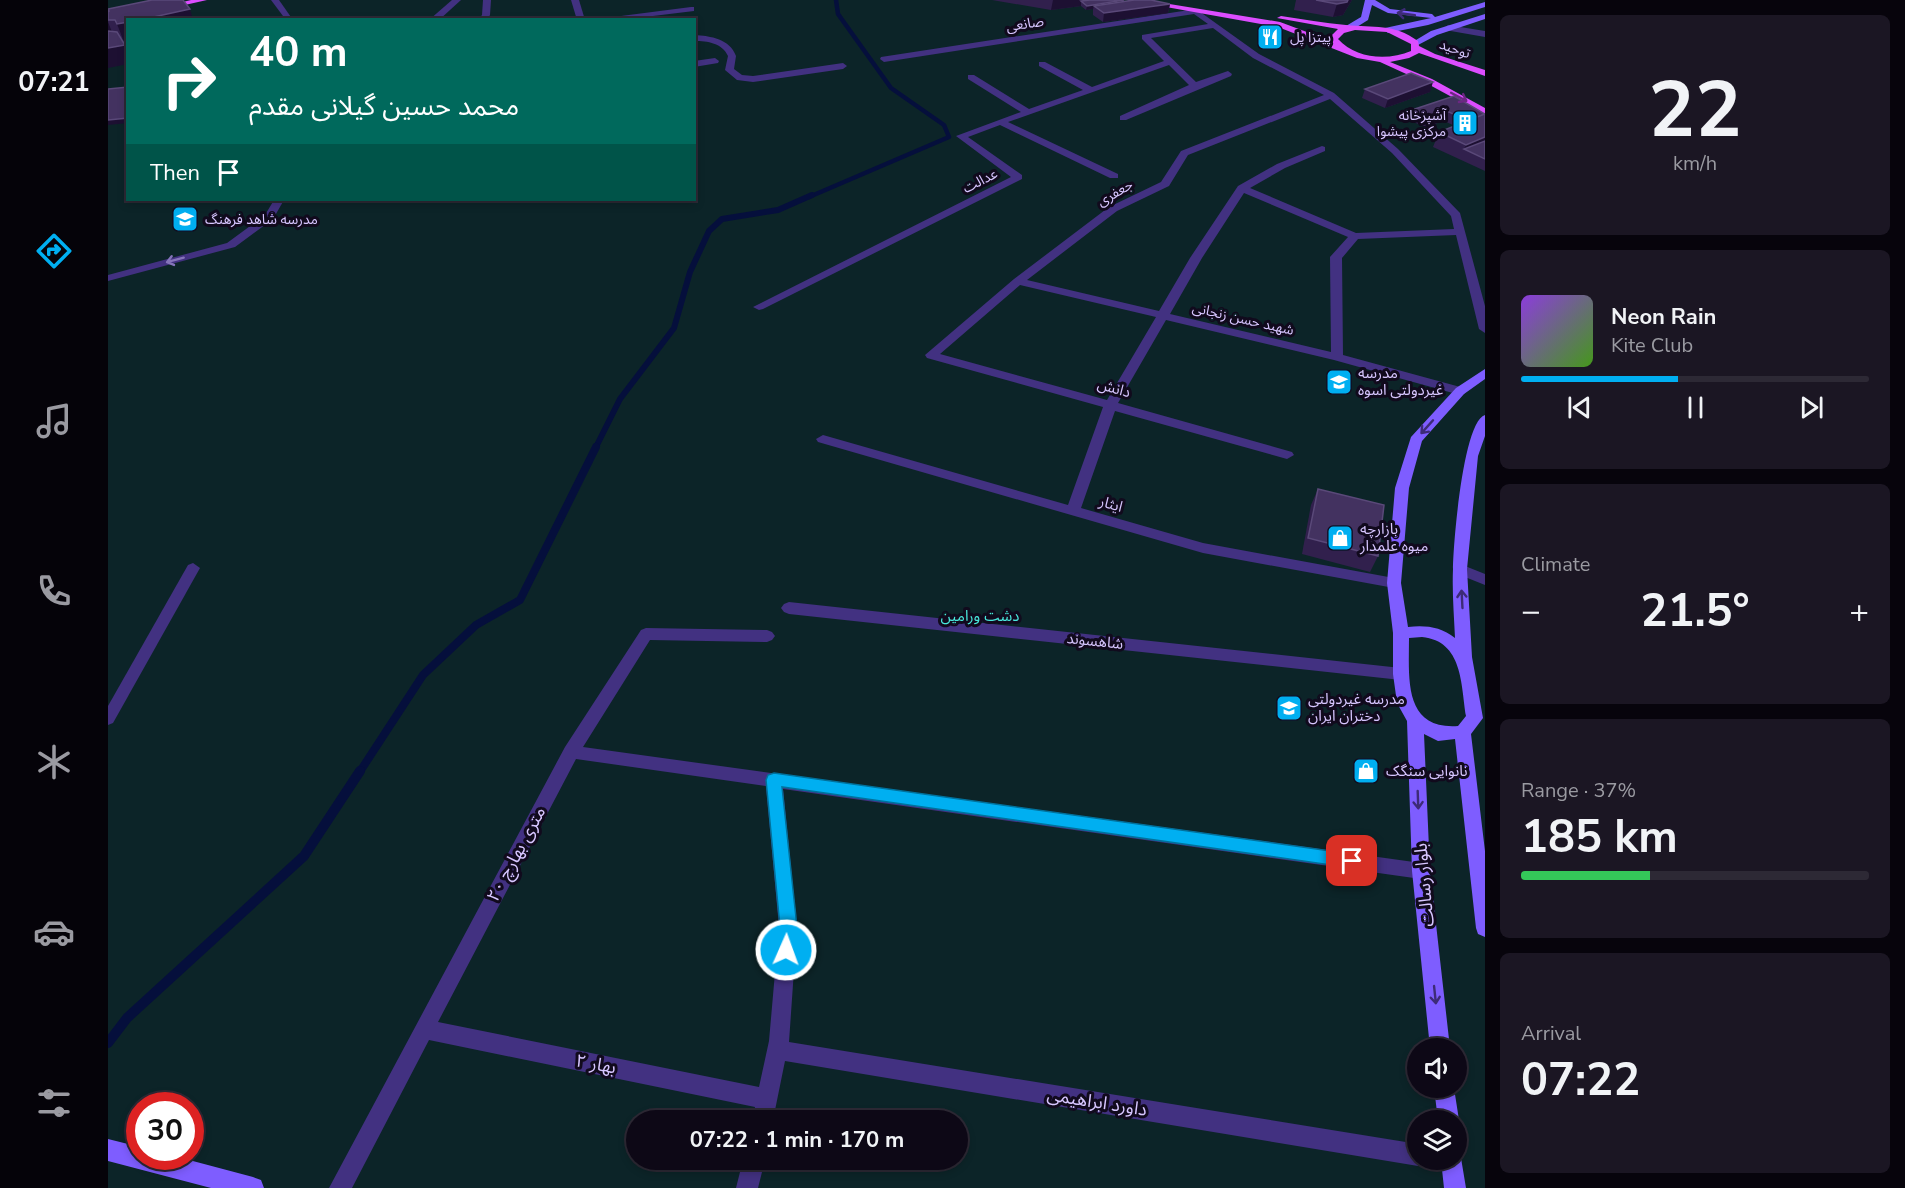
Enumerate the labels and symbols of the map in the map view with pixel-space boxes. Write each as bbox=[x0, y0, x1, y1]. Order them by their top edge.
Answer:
one-way arrow bbox=[1397, 9, 1417, 20]
street label: صانعی bbox=[1005, 12, 1046, 36]
restaurant icon: پیتزا پل bbox=[1255, 22, 1285, 52]
place label: پیتزا پل bbox=[1290, 28, 1331, 47]
street label: توحید bbox=[1437, 35, 1473, 63]
one-way arrow bbox=[1450, 91, 1467, 103]
place label: آشپزخانه مرکزی پیشوا bbox=[1377, 106, 1447, 141]
building icon: آشپزخانه مرکزی پیشوا bbox=[1450, 108, 1480, 138]
street label: عدالت bbox=[959, 164, 1001, 198]
street label: جعفری bbox=[1094, 175, 1136, 211]
school or university icon: مدرسه شاهد فرهنگ bbox=[170, 204, 200, 234]
place label: مدرسه شاهد فرهنگ bbox=[205, 210, 318, 229]
one-way arrow bbox=[166, 255, 185, 266]
street label: شهید حسن زنجانی bbox=[1190, 298, 1296, 340]
place label: مدرسه غیردولتی اسوه bbox=[1358, 363, 1444, 400]
school or university icon: مدرسه غیردولتی اسوه bbox=[1324, 367, 1354, 397]
street label: دانش bbox=[1095, 374, 1133, 402]
one-way arrow bbox=[1420, 419, 1434, 434]
street label: ایثار bbox=[1096, 491, 1125, 517]
place label: بازارچه میوه علمدار bbox=[1359, 519, 1428, 556]
shop icon: بازارچه میوه علمدار bbox=[1325, 523, 1355, 553]
one-way arrow bbox=[1456, 589, 1467, 609]
park label: دشت ورامین bbox=[941, 606, 1020, 626]
street label: شاهسوند bbox=[1066, 628, 1124, 654]
place label: مدرسه غیردولتی دختران ایران bbox=[1308, 689, 1405, 726]
school or university icon: مدرسه غیردولتی دختران ایران bbox=[1274, 693, 1304, 723]
shop icon: نانوایی سنگک bbox=[1351, 756, 1381, 786]
place label: نانوایی سنگک bbox=[1386, 761, 1468, 781]
one-way arrow bbox=[1413, 790, 1424, 810]
street label: ۲۰ متری بهارچ bbox=[481, 802, 552, 906]
pin bbox=[1326, 835, 1377, 886]
street label: بلوار رسالت bbox=[1408, 842, 1440, 928]
position arrow bbox=[754, 918, 818, 982]
one-way arrow bbox=[1429, 984, 1440, 1004]
street label: بهار ۲ bbox=[574, 1048, 618, 1080]
street label: داورد ابراهیمی bbox=[1045, 1082, 1149, 1122]
speed limit sign: 30 bbox=[126, 1092, 204, 1170]

